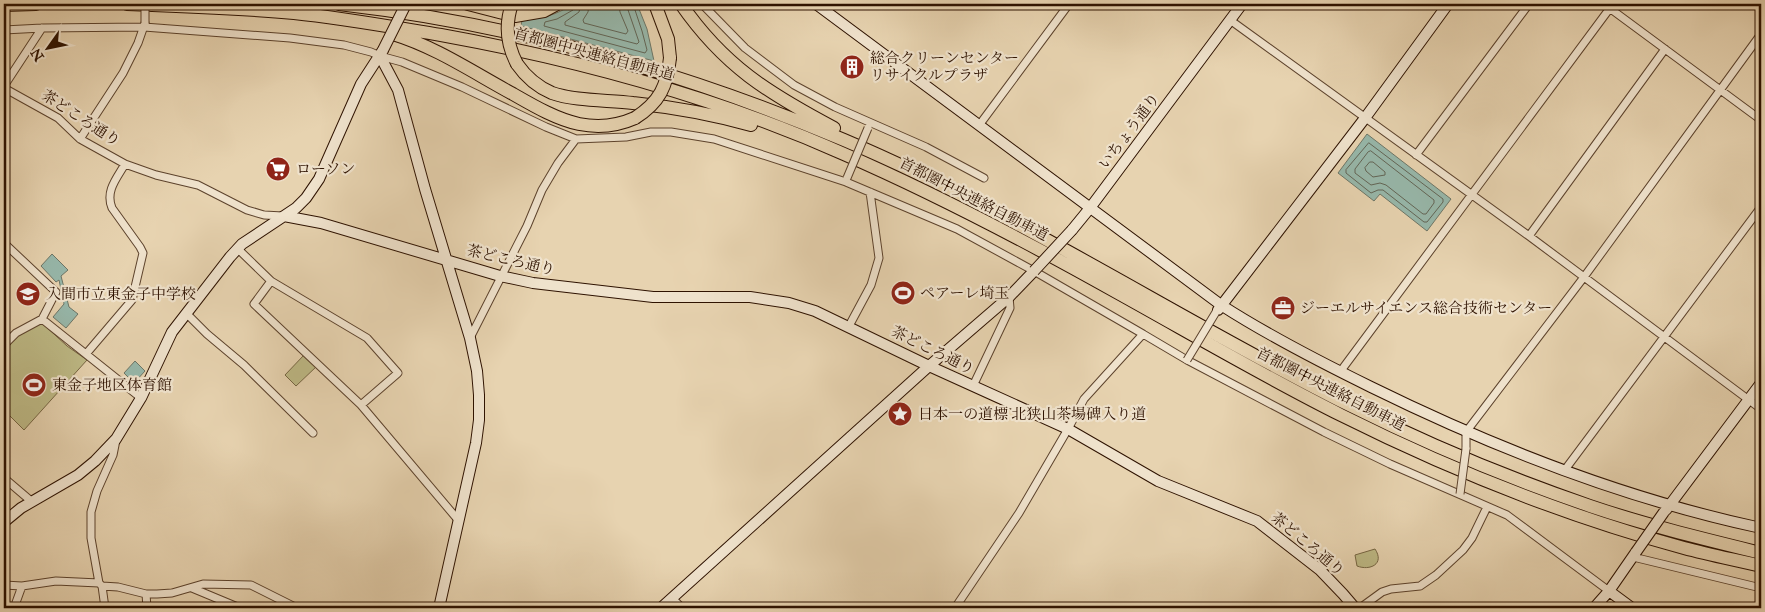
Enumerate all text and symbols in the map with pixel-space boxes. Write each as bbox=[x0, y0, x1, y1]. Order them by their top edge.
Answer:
north arrow bbox=[22, 22, 72, 72]
street label: 首都圏中央連絡自動車道 bbox=[512, 24, 676, 84]
text: N bbox=[27, 45, 48, 64]
place label: 総合クリーンセンター リサイクルプラザ bbox=[870, 49, 1019, 84]
building icon: 総合クリーンセンター リサイクルプラザ bbox=[839, 54, 865, 80]
street label: 茶どころ通り bbox=[38, 86, 124, 150]
street label: いちょう通り bbox=[1095, 90, 1163, 172]
street label: 首都圏中央連絡自動車道 bbox=[896, 154, 1052, 244]
supermarket icon: ローソン bbox=[265, 156, 291, 182]
place label: ローソン bbox=[296, 160, 355, 178]
street label: 茶どころ通り bbox=[465, 241, 557, 279]
sports icon: ペアーレ埼玉 bbox=[890, 280, 916, 306]
school or university icon: 入間市立東金子中学校 bbox=[15, 281, 41, 307]
place label: ペアーレ埼玉 bbox=[920, 284, 1009, 302]
place label: 入間市立東金子中学校 bbox=[46, 285, 196, 303]
office icon: ジーエルサイエンス総合技術センター bbox=[1270, 295, 1296, 321]
place label: ジーエルサイエンス総合技術センター bbox=[1300, 299, 1552, 317]
street label: 茶どころ通り bbox=[889, 322, 977, 378]
street label: 首都圏中央連絡自動車道 bbox=[1253, 344, 1409, 434]
sports icon: 東金子地区体育館 bbox=[21, 372, 47, 398]
place label: 東金子地区体育館 bbox=[52, 376, 172, 394]
place icon: 日本一の道標 北狭山茶場碑入り道 bbox=[887, 401, 913, 427]
place label: 日本一の道標 北狭山茶場碑入り道 bbox=[918, 405, 1146, 423]
street label: 茶どころ通り bbox=[1268, 508, 1348, 580]

